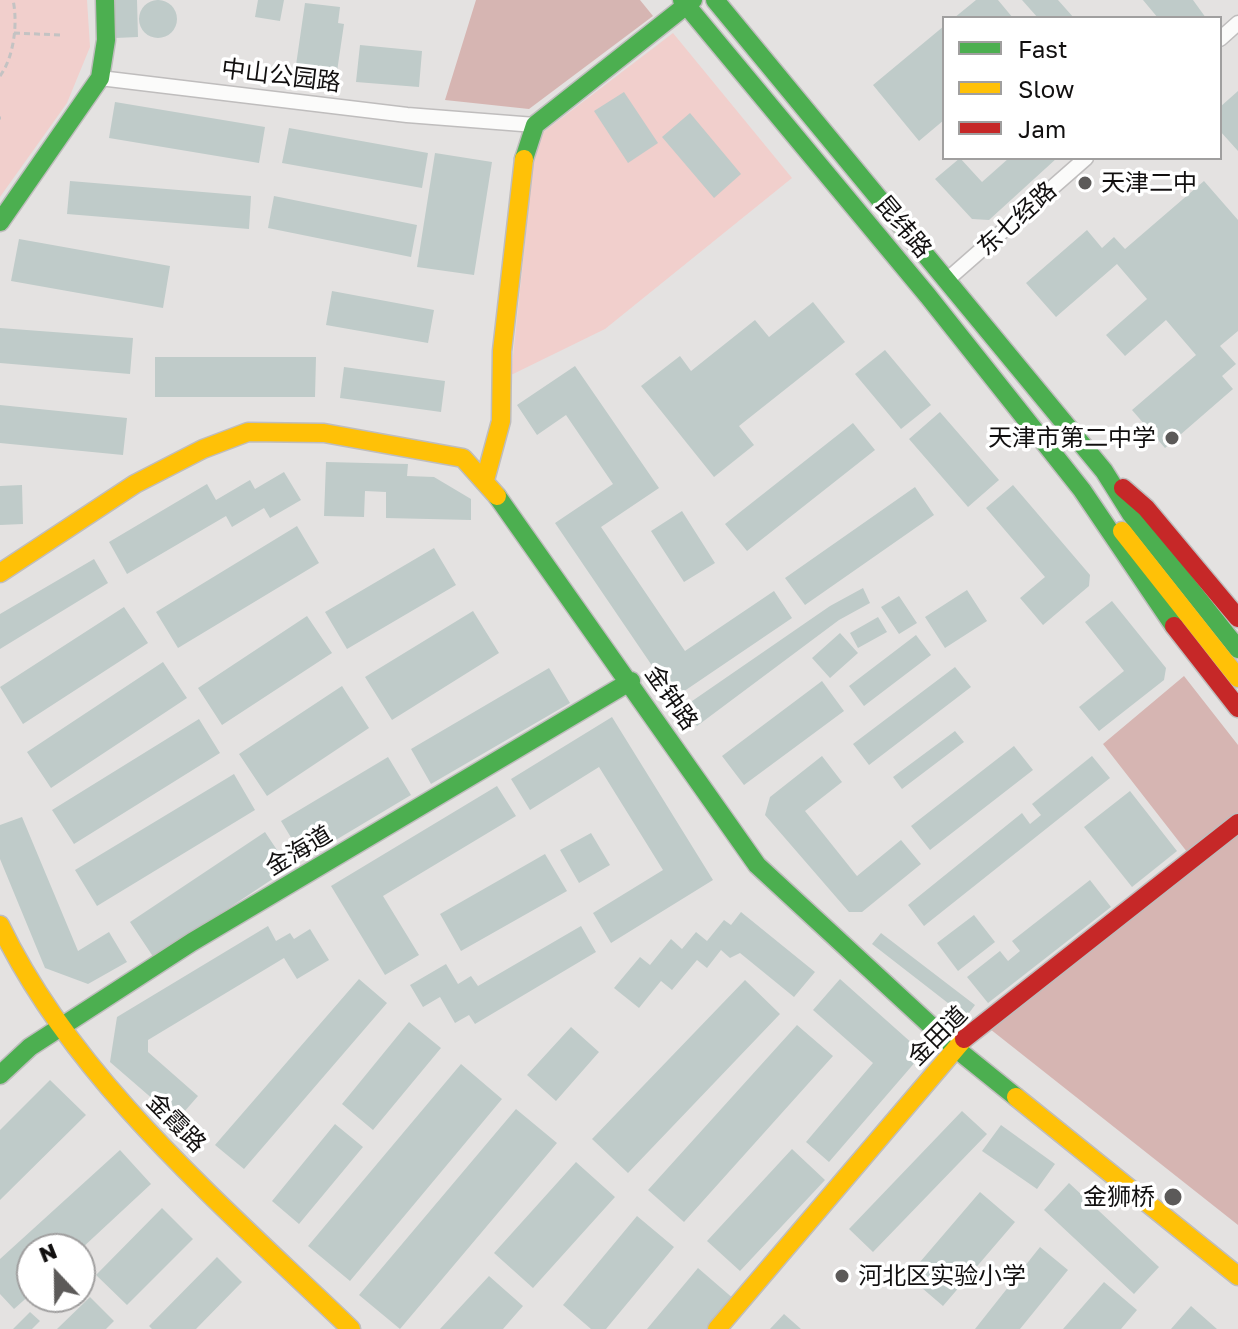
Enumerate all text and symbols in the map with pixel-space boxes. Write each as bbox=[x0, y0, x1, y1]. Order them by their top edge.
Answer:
legend bbox=[942, 16, 1222, 160]
text: Fast bbox=[1018, 34, 1068, 63]
street label: 中山公园路 bbox=[220, 54, 342, 98]
text: Slow bbox=[1018, 74, 1074, 103]
text: Jam bbox=[1018, 114, 1066, 143]
place label: 天津二中 bbox=[1101, 169, 1197, 197]
marker: 天津二中 bbox=[1076, 174, 1094, 192]
street label: 东七经路 bbox=[972, 176, 1062, 262]
street label: 昆纬路 bbox=[869, 190, 937, 264]
place label: 天津市第二中学 bbox=[988, 424, 1156, 452]
marker: 天津市第二中学 bbox=[1163, 429, 1181, 447]
street label: 金钟路 bbox=[639, 660, 703, 736]
street label: 金海道 bbox=[261, 820, 337, 882]
street label: 金田道 bbox=[902, 1000, 974, 1072]
street label: 金霞路 bbox=[140, 1087, 212, 1159]
place label: 金狮桥 bbox=[1083, 1183, 1155, 1211]
marker: 金狮桥 bbox=[1162, 1186, 1184, 1208]
north arrow bbox=[16, 1233, 96, 1313]
text: N bbox=[35, 1236, 60, 1268]
place label: 河北区实验小学 bbox=[858, 1262, 1026, 1290]
marker: 河北区实验小学 bbox=[833, 1267, 851, 1285]

